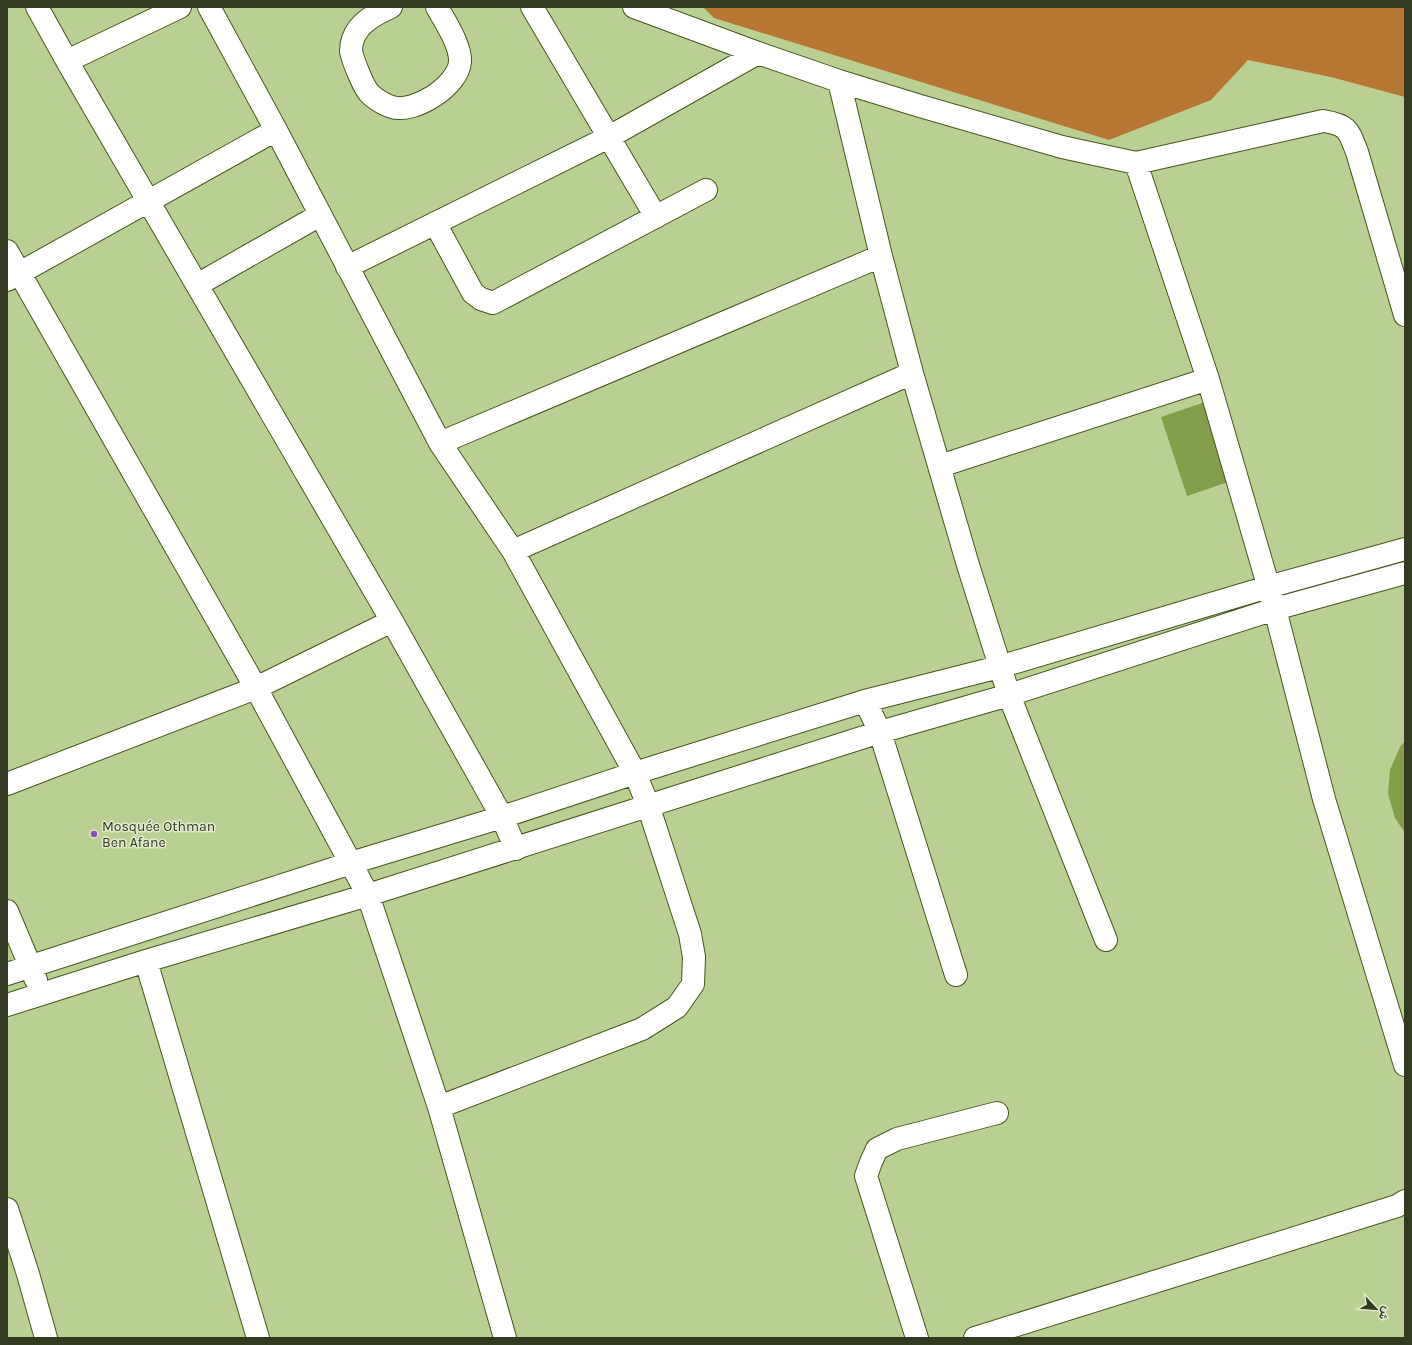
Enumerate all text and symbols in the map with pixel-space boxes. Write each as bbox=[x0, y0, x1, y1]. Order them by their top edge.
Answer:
place label: Mosquée Othman Ben Afane bbox=[102, 818, 215, 851]
marker: Mosquée Othman Ben Afane bbox=[89, 829, 99, 839]
north arrow bbox=[1356, 1289, 1396, 1329]
text: ش bbox=[1376, 1304, 1393, 1322]

